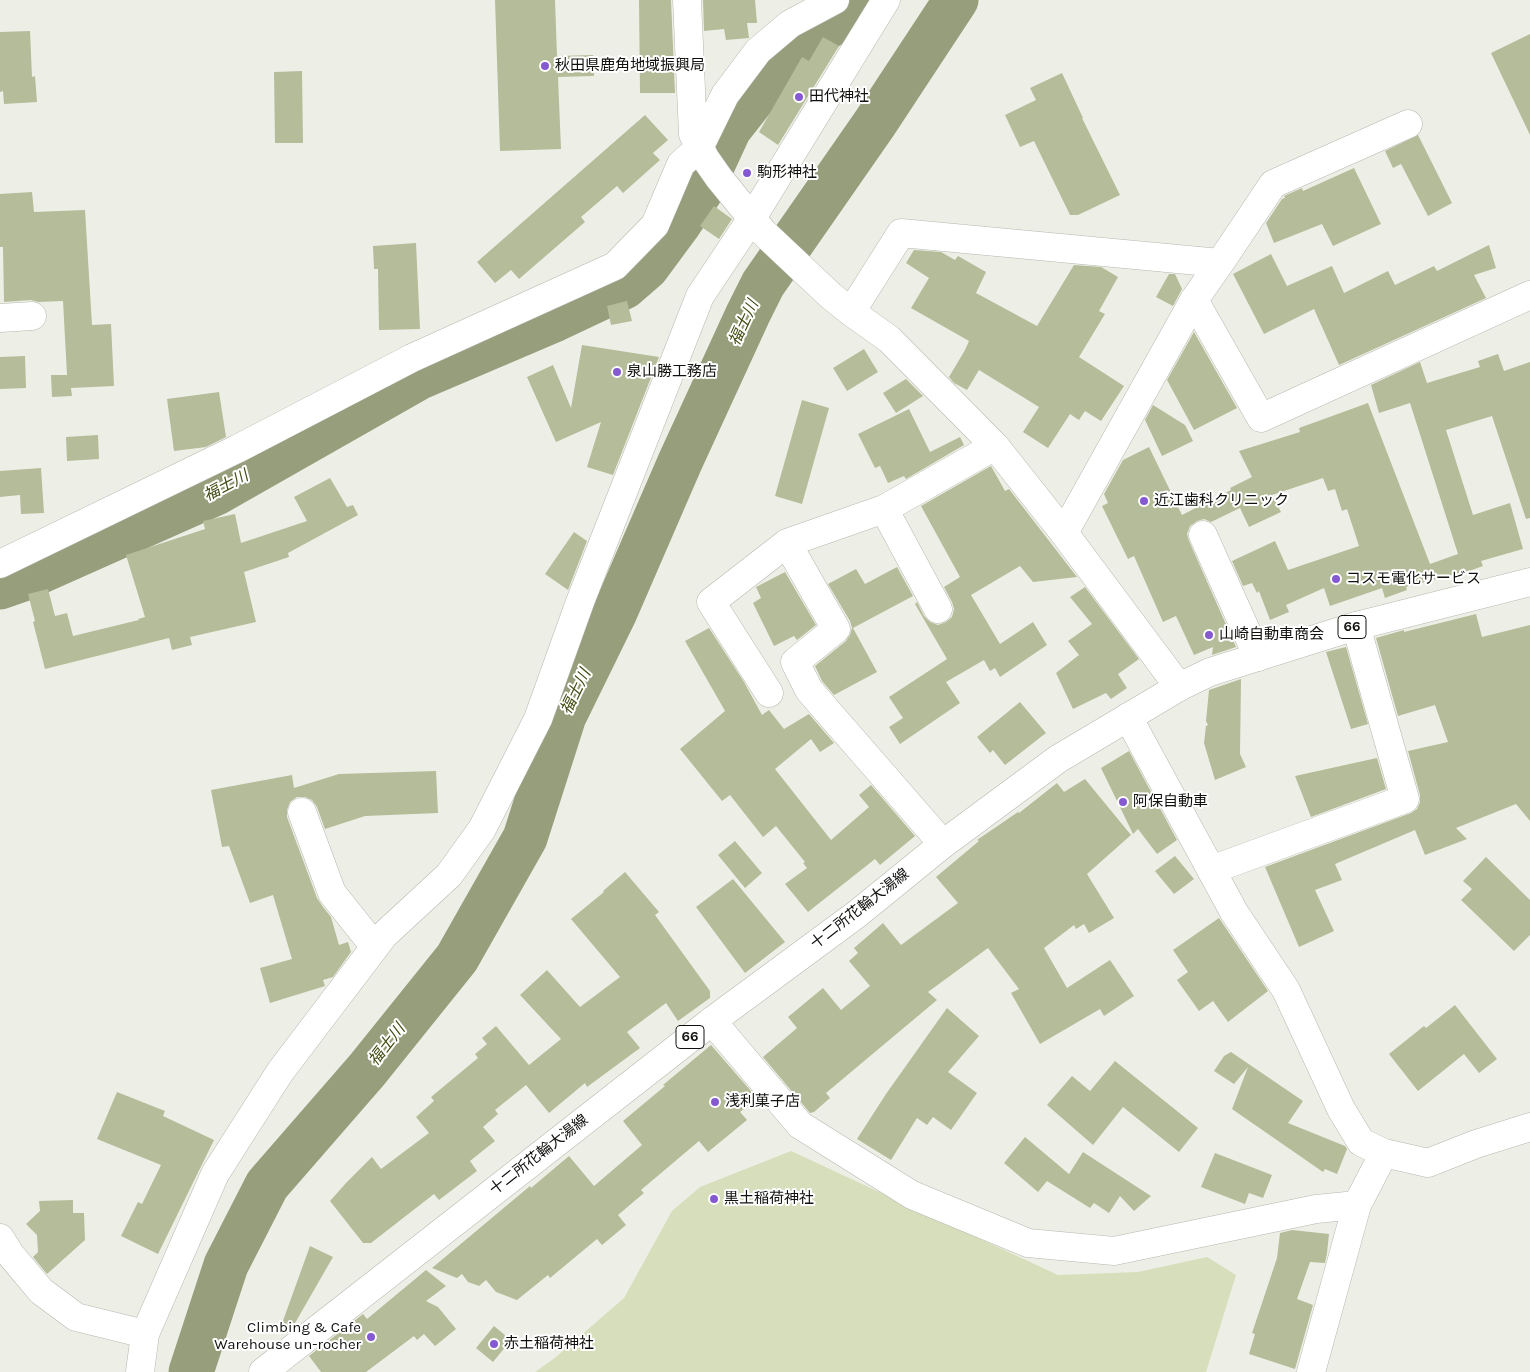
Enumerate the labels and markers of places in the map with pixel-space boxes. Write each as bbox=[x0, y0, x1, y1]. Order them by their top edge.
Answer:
place label: 秋田県鹿角地域振興局 bbox=[555, 57, 705, 75]
marker: 秋田県鹿角地域振興局 bbox=[539, 60, 551, 72]
place label: 田代神社 bbox=[809, 88, 869, 106]
marker: 田代神社 bbox=[793, 91, 805, 103]
place label: 駒形神社 bbox=[757, 164, 817, 182]
marker: 駒形神社 bbox=[741, 167, 753, 179]
place label: 泉山勝工務店 bbox=[627, 363, 717, 381]
marker: 泉山勝工務店 bbox=[611, 366, 623, 378]
place label: 近江歯科クリニック bbox=[1154, 492, 1289, 510]
marker: 近江歯科クリニック bbox=[1138, 495, 1150, 507]
place label: コスモ電化サービス bbox=[1346, 570, 1481, 588]
marker: コスモ電化サービス bbox=[1330, 573, 1342, 585]
place label: 山崎自動車商会 bbox=[1219, 626, 1324, 644]
marker: 山崎自動車商会 bbox=[1203, 629, 1215, 641]
place label: 阿保自動車 bbox=[1133, 793, 1208, 811]
marker: 阿保自動車 bbox=[1117, 796, 1129, 808]
place label: 浅利菓子店 bbox=[725, 1093, 800, 1111]
marker: 浅利菓子店 bbox=[709, 1096, 721, 1108]
place label: 黒土稲荷神社 bbox=[724, 1190, 814, 1208]
marker: 黒土稲荷神社 bbox=[708, 1193, 720, 1205]
place label: Climbing & Cafe Warehouse un-rocher bbox=[214, 1319, 361, 1354]
marker: Climbing & Cafe Warehouse un-rocher bbox=[365, 1331, 377, 1343]
place label: 赤土稲荷神社 bbox=[504, 1335, 594, 1353]
marker: 赤土稲荷神社 bbox=[488, 1338, 500, 1350]

